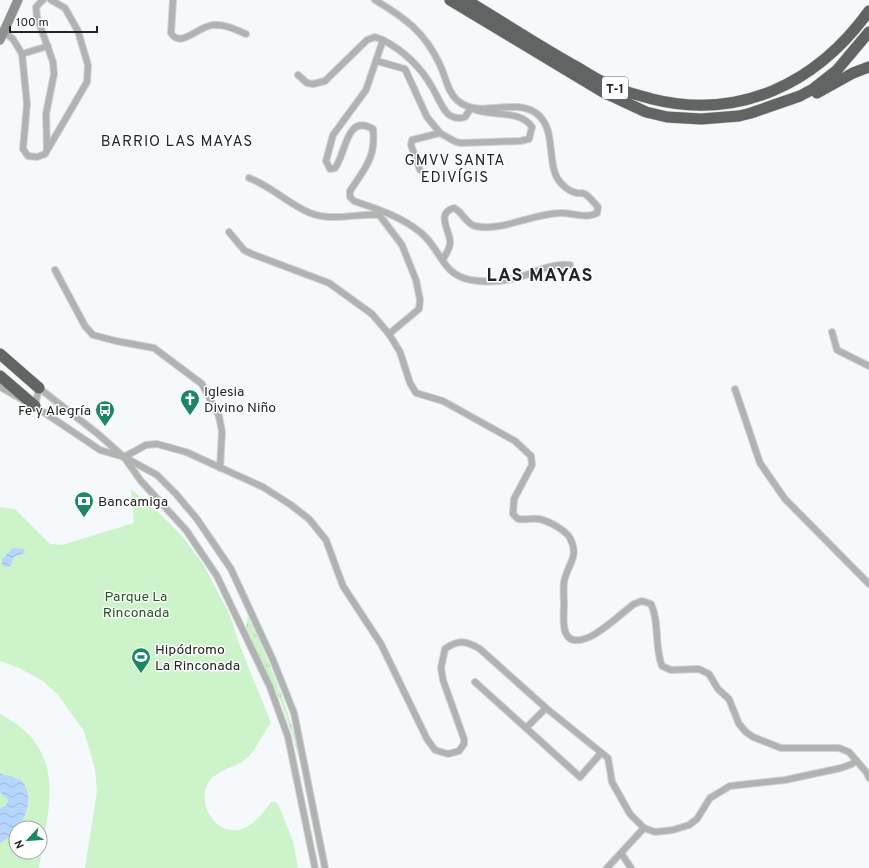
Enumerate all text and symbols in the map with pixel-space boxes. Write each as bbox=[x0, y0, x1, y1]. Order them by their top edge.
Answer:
scale bar bbox=[10, 8, 97, 34]
text: 100 m bbox=[16, 15, 49, 31]
road number: T-1 bbox=[602, 77, 628, 99]
district label: BARRIO LAS MAYAS bbox=[101, 133, 253, 152]
district label: GMVV SANTA EDIVÍGIS bbox=[404, 152, 506, 188]
district label: LAS MAYAS bbox=[486, 265, 594, 288]
place label: Iglesia Divino Niño bbox=[204, 384, 276, 417]
church icon: Iglesia Divino Niño bbox=[179, 388, 201, 416]
bus stop icon: Fe y Alegría bbox=[94, 399, 116, 427]
place label: Fe y Alegría bbox=[18, 403, 91, 420]
bank icon: Bancamiga bbox=[73, 490, 95, 518]
place label: Bancamiga bbox=[98, 494, 168, 511]
park label: Parque La Rinconada bbox=[103, 589, 169, 622]
place label: Hipódromo La Rinconada bbox=[155, 642, 240, 675]
sports icon: Hipódromo La Rinconada bbox=[130, 646, 152, 674]
north arrow bbox=[8, 820, 48, 860]
text: N bbox=[12, 837, 28, 851]

